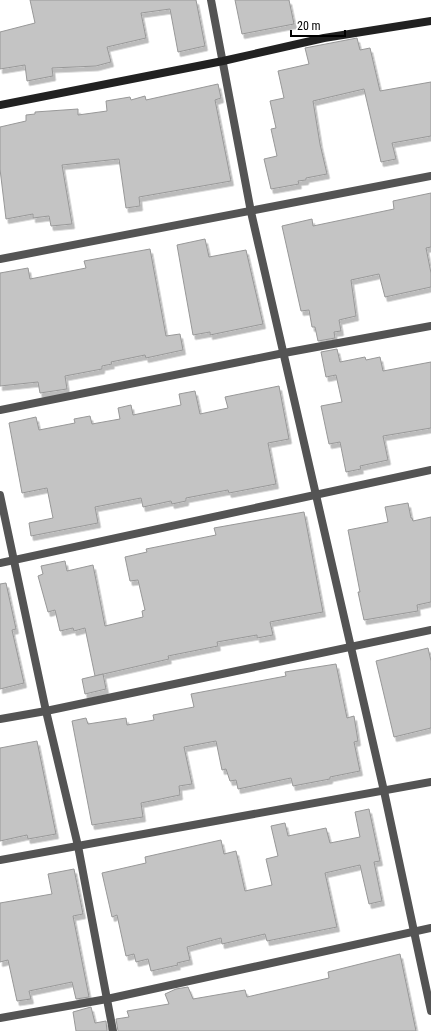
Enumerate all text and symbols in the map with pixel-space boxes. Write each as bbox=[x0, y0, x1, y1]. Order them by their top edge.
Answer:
scale bar bbox=[291, 12, 345, 38]
text: 20 m bbox=[297, 19, 321, 33]

